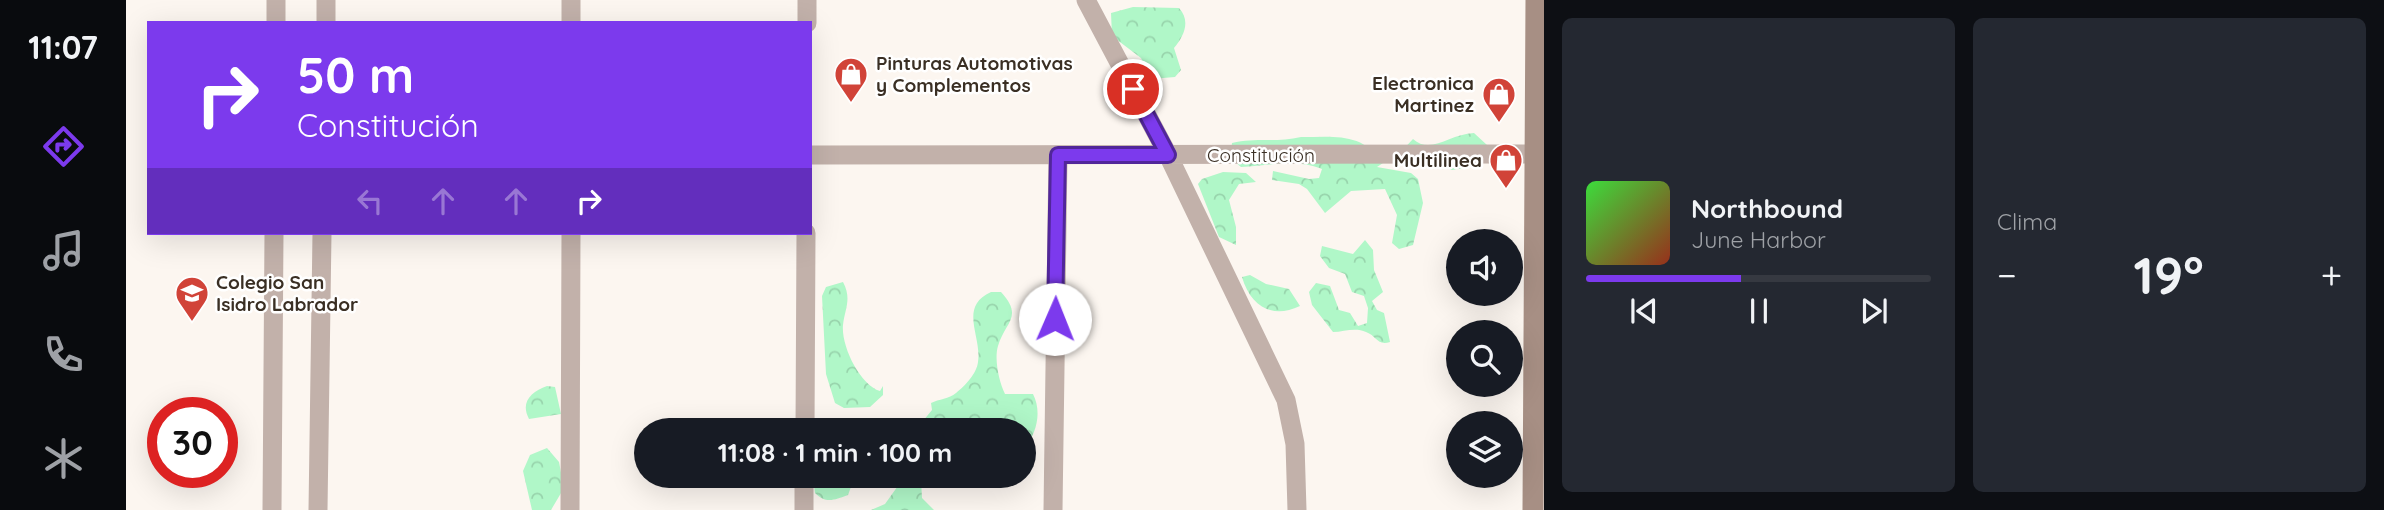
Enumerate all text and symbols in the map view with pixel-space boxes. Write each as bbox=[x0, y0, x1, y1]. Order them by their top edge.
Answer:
text: 11:07 bbox=[28, 27, 98, 67]
text: 50 m bbox=[297, 44, 414, 105]
icon: right bbox=[182, 49, 273, 140]
place label: Pinturas Automotivas y Complementos bbox=[876, 51, 1073, 97]
shop icon: Pinturas Automotivas y Complementos bbox=[832, 55, 870, 104]
pin bbox=[1103, 59, 1163, 119]
icon: arrive bbox=[1114, 70, 1152, 108]
place label: Electronica Martinez bbox=[1372, 71, 1474, 117]
shop icon: Electronica Martinez bbox=[1480, 75, 1518, 124]
text: Constitución bbox=[297, 105, 479, 145]
icon: directions bbox=[39, 122, 88, 171]
shop icon: Multilinea bbox=[1487, 141, 1525, 190]
street label: Constitución bbox=[1207, 143, 1315, 167]
place label: Multilinea bbox=[1394, 148, 1482, 172]
icon: left bbox=[351, 182, 389, 220]
icon: ahead bbox=[424, 182, 462, 220]
icon: ahead bbox=[497, 182, 535, 220]
icon: right bbox=[570, 182, 608, 220]
text: Northbound bbox=[1691, 192, 1843, 225]
text: Clima bbox=[1997, 207, 2057, 236]
text: June Harbor bbox=[1691, 225, 1826, 254]
icon: music bbox=[39, 226, 88, 275]
map controls bbox=[1446, 229, 1523, 488]
button: sound bbox=[1446, 229, 1523, 306]
text: 19° bbox=[2134, 242, 2204, 307]
text: − bbox=[1997, 251, 2017, 299]
text: + bbox=[2321, 251, 2342, 299]
place label: Colegio San Isidro Labrador bbox=[216, 270, 358, 316]
school or university icon: Colegio San Isidro Labrador bbox=[173, 274, 211, 323]
position arrow bbox=[1018, 282, 1092, 356]
icon: previous bbox=[1625, 292, 1663, 330]
icon: pause bbox=[1740, 292, 1778, 330]
icon: next bbox=[1855, 292, 1893, 330]
button: search bbox=[1446, 320, 1523, 397]
icon: phone bbox=[39, 330, 88, 379]
speed limit sign: 30 bbox=[147, 397, 238, 488]
button: layers bbox=[1446, 411, 1523, 488]
icon: climate bbox=[39, 434, 88, 483]
text: 11:08 · 1 min · 100 m bbox=[718, 436, 952, 469]

